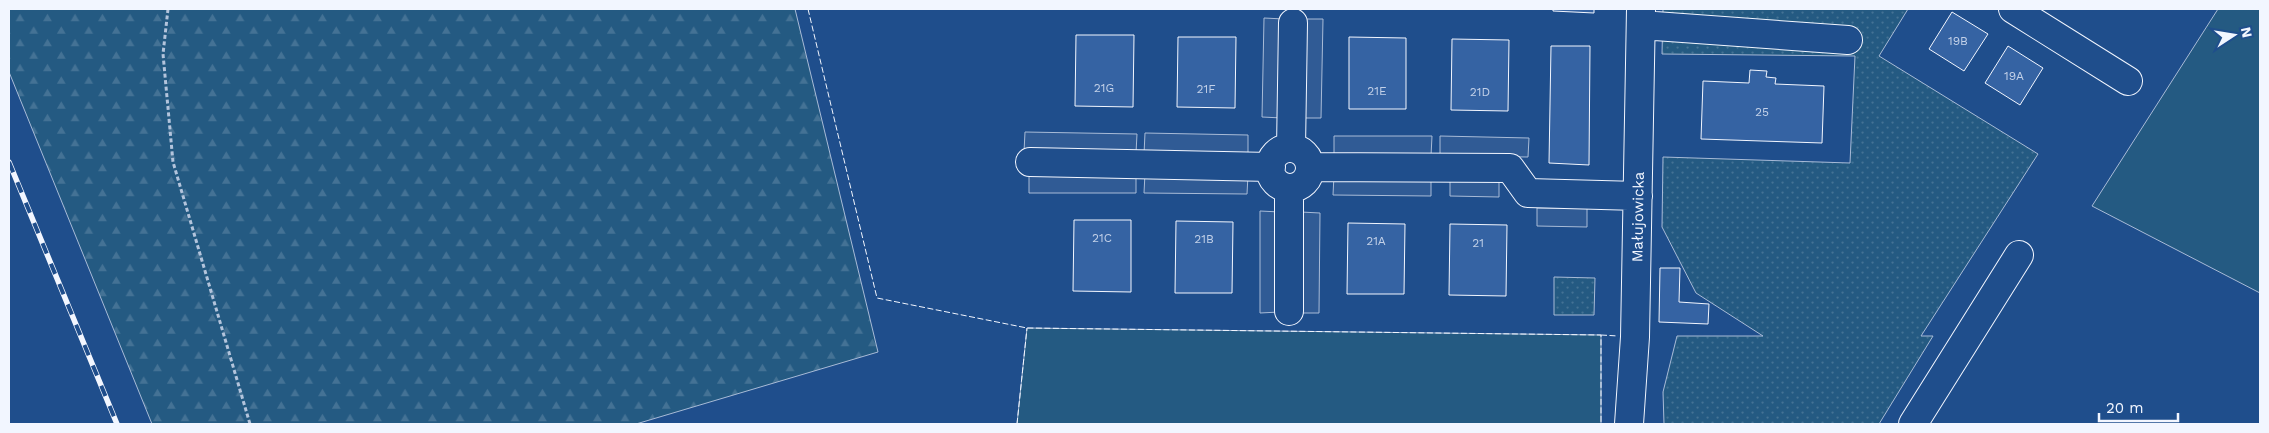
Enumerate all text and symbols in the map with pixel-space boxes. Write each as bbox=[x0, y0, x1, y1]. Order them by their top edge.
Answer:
north arrow bbox=[2209, 10, 2259, 60]
text: N bbox=[2238, 26, 2256, 39]
house number: 19B bbox=[1948, 34, 1968, 48]
house number: 19A bbox=[2004, 69, 2024, 83]
house number: 21G bbox=[1094, 81, 1114, 95]
house number: 21F bbox=[1197, 82, 1216, 96]
house number: 21E bbox=[1367, 84, 1387, 98]
house number: 21D bbox=[1470, 85, 1490, 99]
house number: 25 bbox=[1755, 105, 1769, 119]
street label: Małujowicka bbox=[1628, 171, 1648, 262]
house number: 21C bbox=[1092, 231, 1112, 245]
house number: 21B bbox=[1194, 232, 1214, 246]
house number: 21A bbox=[1366, 234, 1386, 248]
house number: 21 bbox=[1472, 236, 1484, 250]
scale bar bbox=[2099, 390, 2178, 422]
text: 20 m bbox=[2106, 399, 2144, 417]

